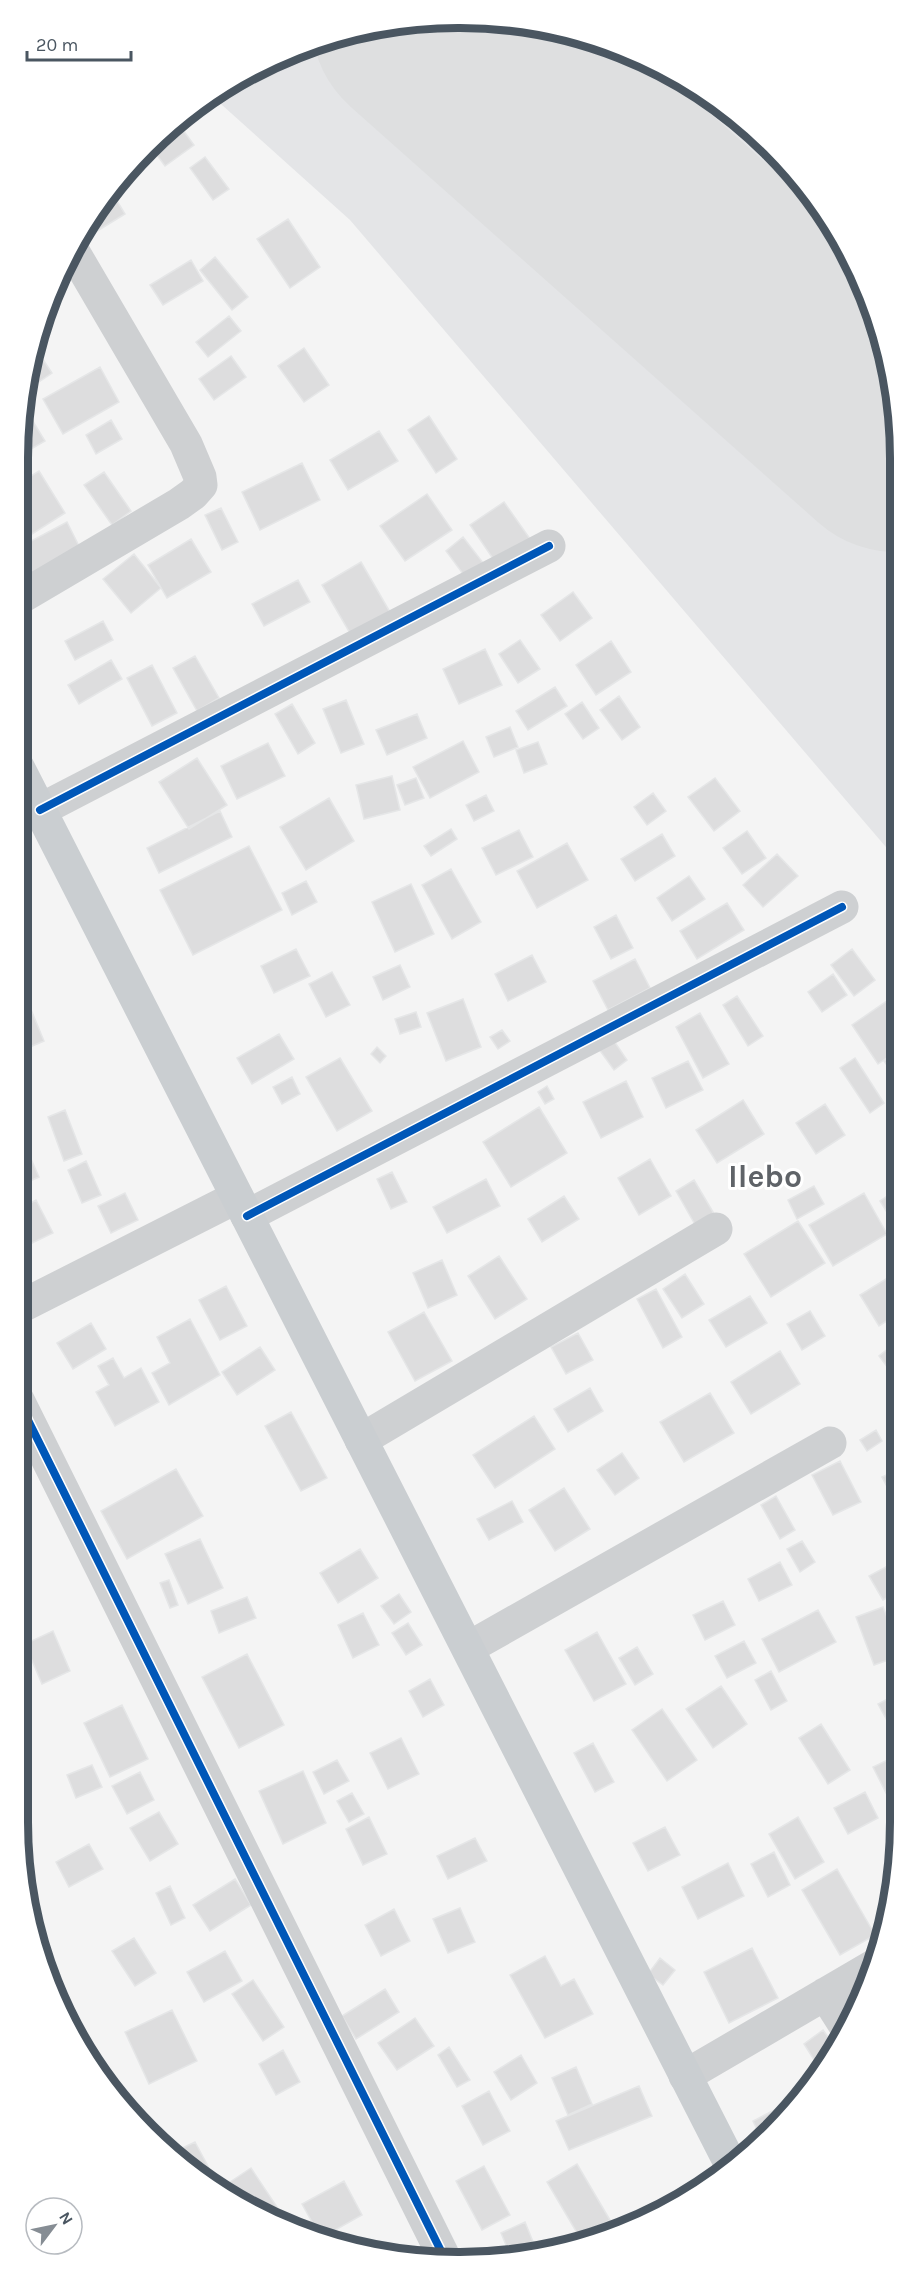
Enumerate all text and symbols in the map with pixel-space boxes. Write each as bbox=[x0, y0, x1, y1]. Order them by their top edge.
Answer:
scale bar bbox=[27, 24, 130, 62]
text: 20 m bbox=[36, 34, 78, 56]
district label: Ilebo bbox=[728, 1158, 802, 1195]
north arrow bbox=[24, 2196, 84, 2256]
text: N bbox=[55, 2208, 77, 2228]

